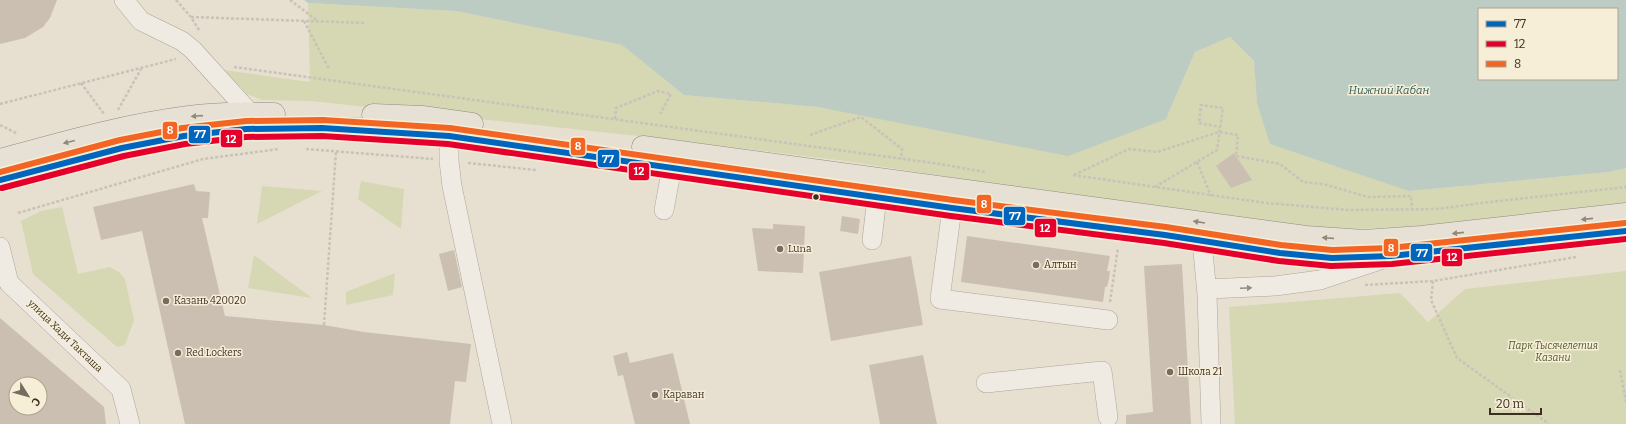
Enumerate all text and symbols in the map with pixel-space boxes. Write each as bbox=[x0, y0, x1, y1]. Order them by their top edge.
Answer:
legend bbox=[1478, 8, 1618, 80]
text: 77 bbox=[1514, 17, 1526, 31]
text: 12 bbox=[1514, 37, 1525, 51]
text: 8 bbox=[1514, 57, 1521, 71]
water label: Нижний Кабан bbox=[1349, 84, 1430, 97]
one-way arrow bbox=[191, 113, 203, 120]
line badge: 8 bbox=[162, 121, 178, 140]
text: 8 bbox=[167, 124, 174, 137]
line badge: 77 bbox=[188, 125, 211, 144]
text: 77 bbox=[194, 128, 206, 141]
line badge: 12 bbox=[220, 129, 243, 148]
text: 12 bbox=[226, 133, 236, 146]
line badge: 8 bbox=[570, 137, 586, 156]
one-way arrow bbox=[63, 139, 75, 145]
text: 8 bbox=[575, 140, 582, 153]
line badge: 77 bbox=[597, 149, 620, 168]
text: 77 bbox=[602, 153, 614, 166]
line badge: 12 bbox=[628, 162, 650, 181]
text: 12 bbox=[634, 165, 644, 178]
unlabelled marker bbox=[811, 192, 821, 202]
line badge: 8 bbox=[976, 194, 992, 214]
text: 8 bbox=[981, 198, 988, 211]
line badge: 77 bbox=[1003, 206, 1026, 226]
text: 77 bbox=[1009, 210, 1021, 223]
one-way arrow bbox=[1581, 216, 1593, 222]
line badge: 12 bbox=[1034, 218, 1057, 238]
one-way arrow bbox=[1193, 219, 1206, 225]
text: 12 bbox=[1040, 222, 1050, 235]
one-way arrow bbox=[1452, 230, 1464, 236]
one-way arrow bbox=[1322, 235, 1334, 242]
line badge: 8 bbox=[1383, 238, 1399, 257]
text: 8 bbox=[1388, 242, 1395, 255]
place label: Luna bbox=[788, 243, 812, 255]
line badge: 77 bbox=[1410, 243, 1433, 262]
marker: Luna bbox=[775, 244, 785, 254]
text: 77 bbox=[1416, 247, 1428, 260]
line badge: 12 bbox=[1441, 248, 1463, 267]
text: 12 bbox=[1447, 251, 1457, 264]
place label: Алтын bbox=[1044, 259, 1077, 271]
marker: Алтын bbox=[1031, 260, 1041, 270]
one-way arrow bbox=[1240, 284, 1252, 291]
place label: Казань 420020 bbox=[174, 295, 246, 307]
street label: улица Хади Такташа bbox=[24, 296, 105, 375]
marker: Казань 420020 bbox=[161, 296, 171, 306]
park label: Парк Тысячелетия Казани bbox=[1508, 340, 1598, 364]
place label: Red Lockers bbox=[186, 347, 242, 359]
marker: Red Lockers bbox=[173, 348, 183, 358]
place label: Школа 21 bbox=[1178, 366, 1222, 378]
marker: Школа 21 bbox=[1165, 367, 1175, 377]
north arrow bbox=[8, 376, 48, 416]
place label: Караван bbox=[663, 389, 705, 401]
marker: Караван bbox=[650, 390, 660, 400]
scale bar bbox=[1490, 390, 1541, 416]
text: С bbox=[28, 395, 43, 408]
text: 20 m bbox=[1496, 397, 1525, 411]

